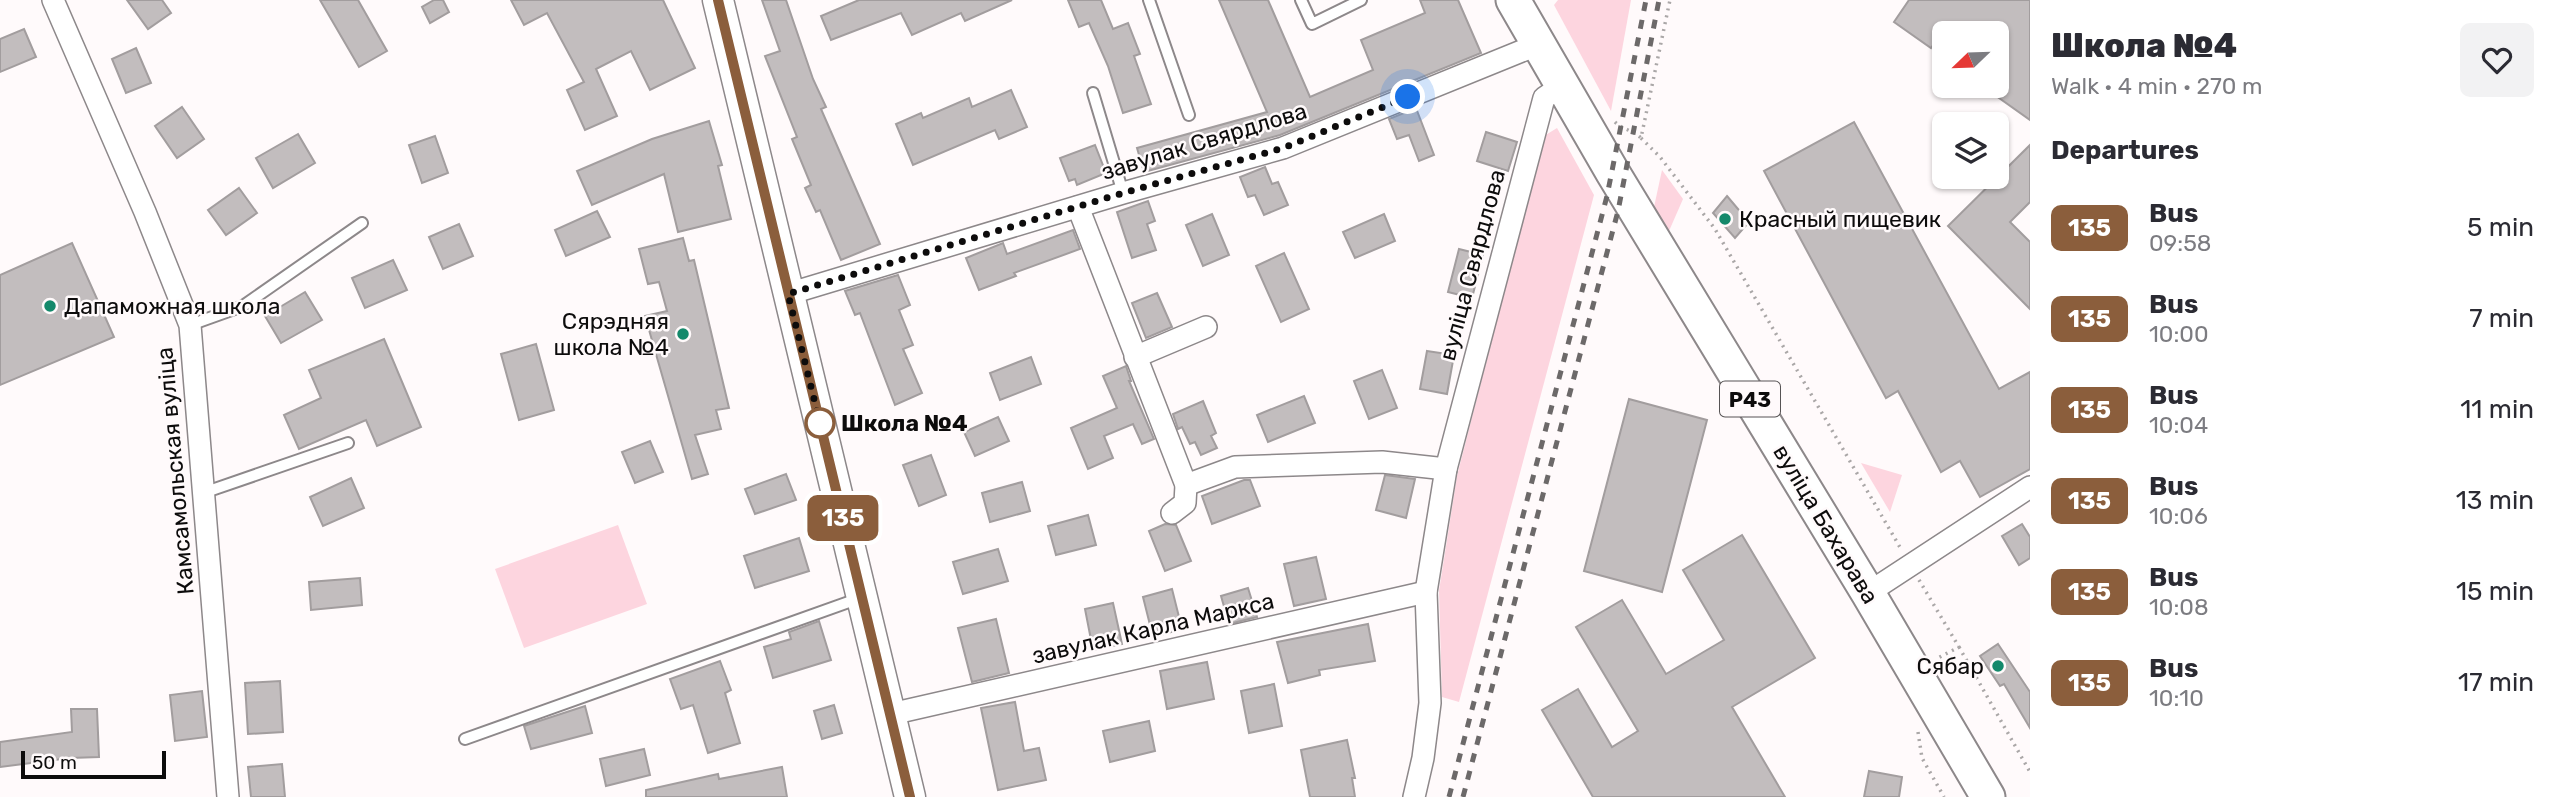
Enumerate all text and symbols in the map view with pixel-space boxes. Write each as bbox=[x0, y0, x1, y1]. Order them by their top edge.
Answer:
north arrow bbox=[1932, 21, 2009, 98]
map controls bbox=[1932, 21, 2009, 189]
button: heart bbox=[2460, 23, 2534, 97]
text: Школа №4 bbox=[2051, 26, 2237, 65]
text: Walk · 4 min · 270 m bbox=[2051, 72, 2262, 100]
your location bbox=[1390, 79, 1425, 114]
street label: завулак Свярдлова bbox=[1098, 96, 1310, 186]
button: layers bbox=[1932, 112, 2009, 189]
text: Departures bbox=[2051, 135, 2199, 166]
street label: вуліца Свярдлова bbox=[1433, 166, 1511, 364]
text: Bus bbox=[2149, 198, 2198, 229]
place label: Красный пищевик bbox=[1739, 205, 1941, 233]
marker: Красный пищевик bbox=[1717, 211, 1733, 227]
text: 5 min bbox=[2467, 212, 2534, 243]
text: 135 bbox=[2068, 214, 2111, 242]
text: 09:58 bbox=[2149, 229, 2211, 257]
text: Bus bbox=[2149, 289, 2198, 320]
place label: Дапаможная школа bbox=[64, 292, 280, 320]
marker: Дапаможная школа bbox=[42, 298, 58, 314]
text: 7 min bbox=[2469, 303, 2534, 334]
text: 135 bbox=[2068, 305, 2111, 333]
place label: Сярэдняя школа №4 bbox=[554, 307, 669, 361]
text: 10:00 bbox=[2149, 320, 2209, 348]
marker: Сярэдняя школа №4 bbox=[675, 326, 691, 342]
street label: Камсамольская вуліца bbox=[150, 346, 200, 596]
text: Bus bbox=[2149, 380, 2198, 411]
road number: Р43 bbox=[1720, 382, 1780, 416]
text: 11 min bbox=[2460, 394, 2534, 425]
text: 135 bbox=[2068, 396, 2111, 424]
marker: Школа №4 bbox=[805, 408, 835, 438]
place label: Школа №4 bbox=[841, 409, 968, 437]
text: 10:04 bbox=[2149, 411, 2208, 439]
street label: вуліца Бахарава bbox=[1767, 439, 1885, 609]
text: Bus bbox=[2149, 471, 2198, 502]
text: 13 min bbox=[2456, 485, 2534, 516]
text: 135 bbox=[2068, 487, 2111, 515]
line badge: 135 bbox=[803, 495, 883, 541]
text: 10:06 bbox=[2149, 502, 2208, 530]
text: 135 bbox=[821, 504, 865, 532]
text: Bus bbox=[2149, 562, 2198, 593]
text: 15 min bbox=[2456, 576, 2534, 607]
text: 135 bbox=[2068, 578, 2111, 606]
street label: завулак Карла Маркса bbox=[1029, 586, 1277, 670]
text: 10:08 bbox=[2149, 593, 2209, 621]
place label: Сябар bbox=[1916, 652, 1984, 680]
text: Bus bbox=[2149, 653, 2198, 684]
marker: Сябар bbox=[1990, 658, 2006, 674]
text: 17 min bbox=[2458, 667, 2534, 698]
text: 135 bbox=[2068, 669, 2111, 697]
text: 10:10 bbox=[2149, 684, 2204, 712]
scale bar bbox=[21, 748, 166, 780]
text: 50 m bbox=[32, 751, 77, 774]

